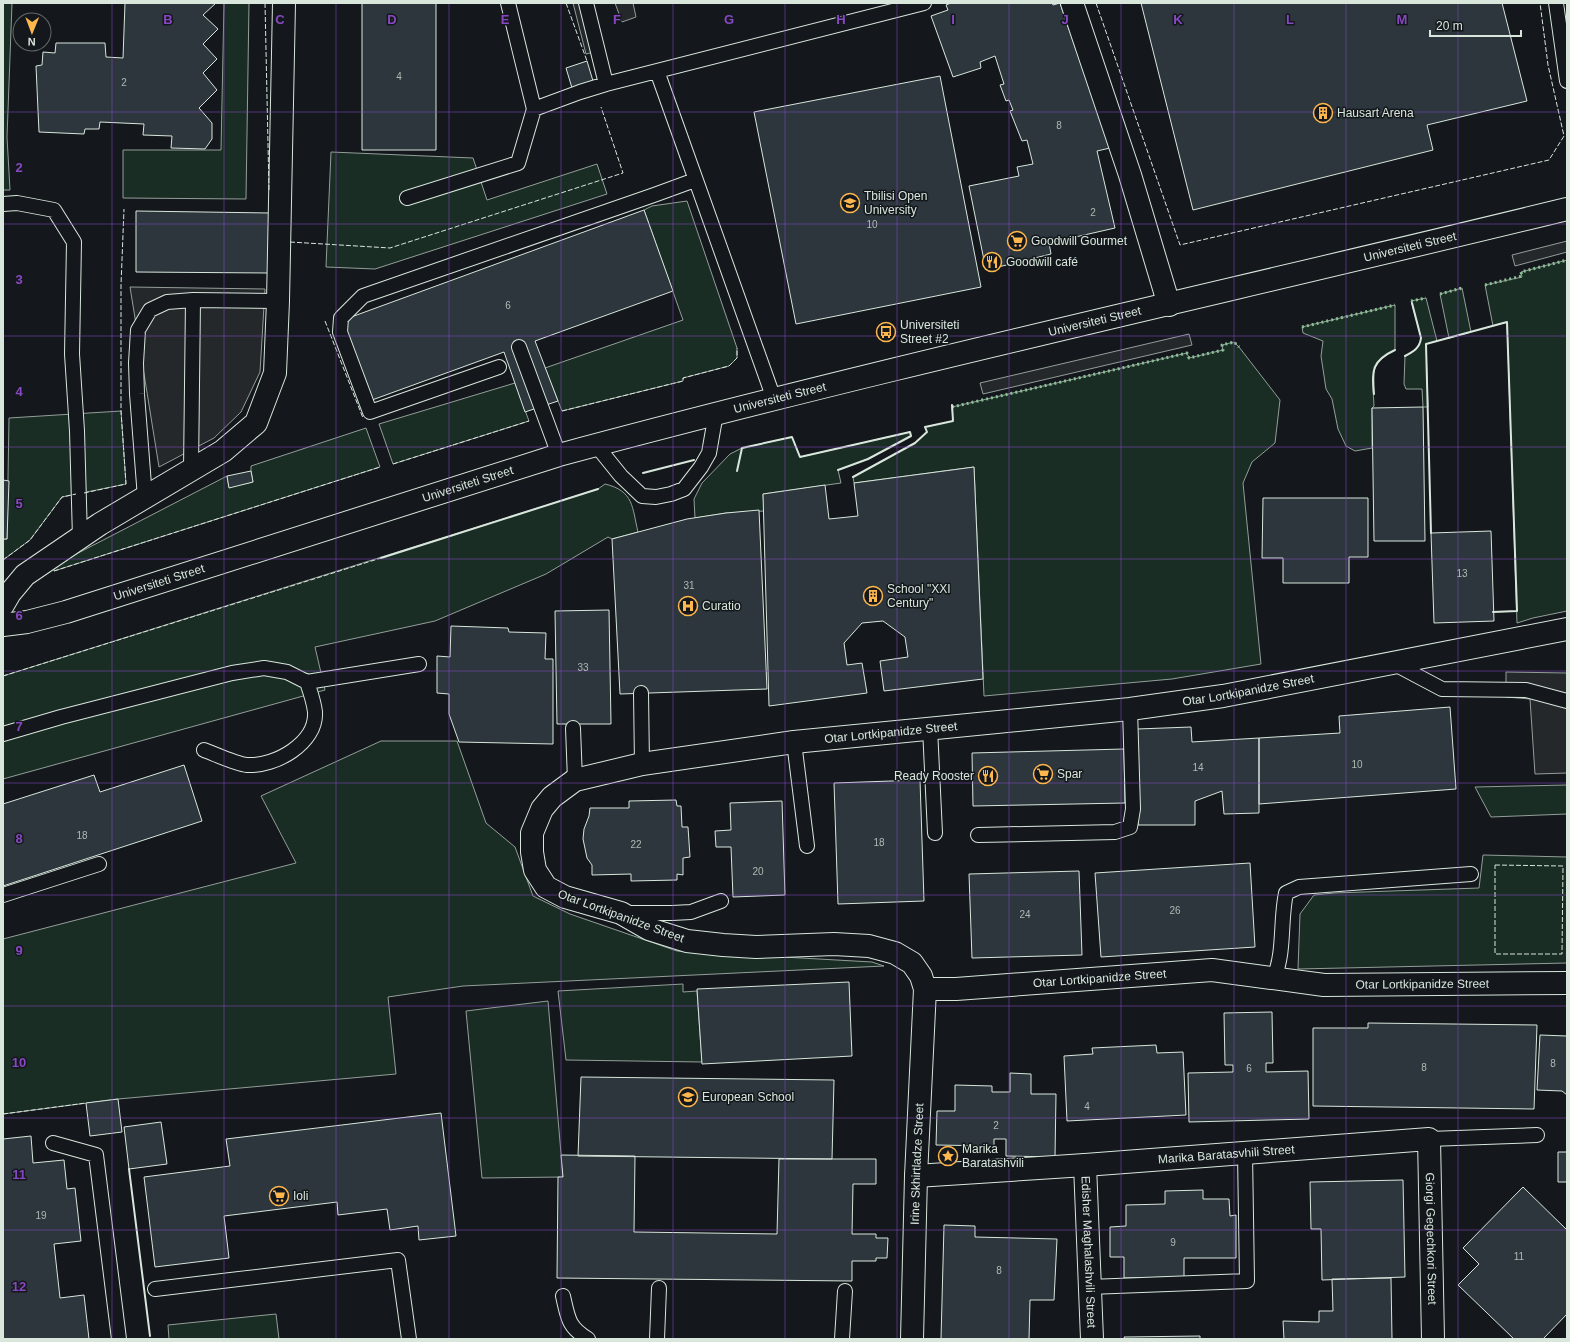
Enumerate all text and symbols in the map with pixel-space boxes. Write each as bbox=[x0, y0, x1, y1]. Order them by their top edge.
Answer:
north arrow bbox=[12, 12, 52, 52]
text: B bbox=[163, 12, 173, 27]
text: C bbox=[275, 12, 285, 27]
text: D bbox=[387, 12, 397, 27]
text: E bbox=[501, 12, 510, 27]
text: F bbox=[613, 12, 621, 27]
text: G bbox=[724, 12, 734, 27]
text: H bbox=[836, 12, 846, 27]
text: I bbox=[951, 12, 955, 27]
text: J bbox=[1061, 12, 1069, 27]
text: K bbox=[1173, 12, 1183, 27]
text: L bbox=[1286, 12, 1294, 27]
text: M bbox=[1397, 12, 1407, 27]
scale bar bbox=[1430, 12, 1521, 38]
text: 20 m bbox=[1436, 19, 1463, 33]
text: N bbox=[28, 36, 36, 48]
house number: 4 bbox=[396, 71, 402, 82]
house number: 2 bbox=[121, 77, 127, 88]
building icon: Hausart Arena bbox=[1312, 102, 1334, 124]
place label: Hausart Arena bbox=[1337, 106, 1414, 120]
house number: 8 bbox=[1056, 120, 1062, 131]
text: 2 bbox=[15, 160, 23, 175]
place label: Tbilisi Open University bbox=[864, 189, 927, 217]
school or university icon: Tbilisi Open University bbox=[839, 192, 861, 214]
house number: 2 bbox=[1090, 207, 1096, 218]
house number: 10 bbox=[866, 219, 878, 230]
street label: Universiteti Street bbox=[1362, 229, 1458, 265]
supermarket icon: Goodwill Gourmet bbox=[1006, 230, 1028, 252]
place label: Goodwill Gourmet bbox=[1031, 234, 1128, 248]
restaurant icon: Goodwill café bbox=[981, 251, 1003, 273]
place label: Goodwill café bbox=[1006, 255, 1078, 269]
text: 3 bbox=[15, 272, 23, 287]
house number: 6 bbox=[505, 300, 511, 311]
street label: Universiteti Street bbox=[1047, 303, 1143, 339]
place label: Universiteti Street #2 bbox=[900, 318, 959, 346]
bus stop icon: Universiteti Street #2 bbox=[875, 321, 897, 343]
street label: Universiteti Street bbox=[732, 379, 828, 416]
text: 4 bbox=[15, 384, 23, 399]
street label: Universiteti Street bbox=[420, 463, 516, 505]
text: 5 bbox=[15, 496, 23, 511]
street label: Universiteti Street bbox=[112, 561, 207, 603]
house number: 13 bbox=[1456, 568, 1468, 579]
house number: 31 bbox=[683, 580, 695, 591]
place label: School "XXI Century" bbox=[887, 582, 951, 610]
building icon: School "XXI Century" bbox=[862, 585, 884, 607]
hospital icon: Curatio bbox=[677, 595, 699, 617]
place label: Curatio bbox=[702, 599, 741, 613]
text: 6 bbox=[15, 608, 23, 623]
house number: 33 bbox=[577, 662, 589, 673]
street label: Otar Lortkipanidze Street bbox=[1181, 671, 1316, 709]
text: 7 bbox=[15, 719, 23, 734]
street label: Otar Lortkipanidze Street bbox=[824, 719, 959, 746]
house number: 10 bbox=[1351, 759, 1363, 770]
house number: 14 bbox=[1192, 762, 1204, 773]
supermarket icon: Spar bbox=[1032, 763, 1054, 785]
restaurant icon: Ready Rooster bbox=[977, 765, 999, 787]
place label: Spar bbox=[1057, 767, 1082, 781]
place label: Ready Rooster bbox=[894, 769, 974, 783]
house number: 18 bbox=[76, 830, 88, 841]
text: 8 bbox=[15, 831, 23, 846]
house number: 18 bbox=[873, 837, 885, 848]
house number: 22 bbox=[630, 839, 642, 850]
house number: 20 bbox=[752, 866, 764, 877]
street label: Otar Lortkipanidze Street bbox=[556, 887, 687, 946]
house number: 26 bbox=[1169, 905, 1181, 916]
house number: 24 bbox=[1019, 909, 1031, 920]
text: 9 bbox=[15, 943, 23, 958]
street label: Otar Lortkipanidze Street bbox=[1032, 966, 1167, 990]
street label: Otar Lortkipanidze Street bbox=[1355, 977, 1490, 992]
text: 10 bbox=[12, 1055, 26, 1070]
house number: 8 bbox=[1550, 1058, 1556, 1069]
house number: 8 bbox=[1421, 1062, 1427, 1073]
house number: 6 bbox=[1246, 1063, 1252, 1074]
school or university icon: European School bbox=[677, 1086, 699, 1108]
place label: European School bbox=[702, 1090, 794, 1104]
house number: 4 bbox=[1084, 1101, 1090, 1112]
street label: Irine Skhirtladze Street bbox=[908, 1102, 927, 1225]
house number: 2 bbox=[993, 1120, 999, 1131]
place label: Marika Baratashvili bbox=[962, 1142, 1024, 1170]
street label: Marika Baratasvhili Street bbox=[1157, 1142, 1296, 1166]
place icon: Marika Baratashvili bbox=[937, 1145, 959, 1167]
text: 11 bbox=[12, 1167, 26, 1182]
street label: Giorgi Gegechkori Street bbox=[1423, 1172, 1439, 1306]
street label: Edisher Maghalashvili Street bbox=[1078, 1176, 1099, 1329]
supermarket icon: Ioli bbox=[268, 1185, 290, 1207]
place label: Ioli bbox=[293, 1189, 308, 1203]
house number: 19 bbox=[35, 1210, 47, 1221]
house number: 9 bbox=[1170, 1237, 1176, 1248]
house number: 11 bbox=[1514, 1251, 1525, 1262]
house number: 8 bbox=[996, 1265, 1002, 1276]
text: 12 bbox=[12, 1279, 26, 1294]

